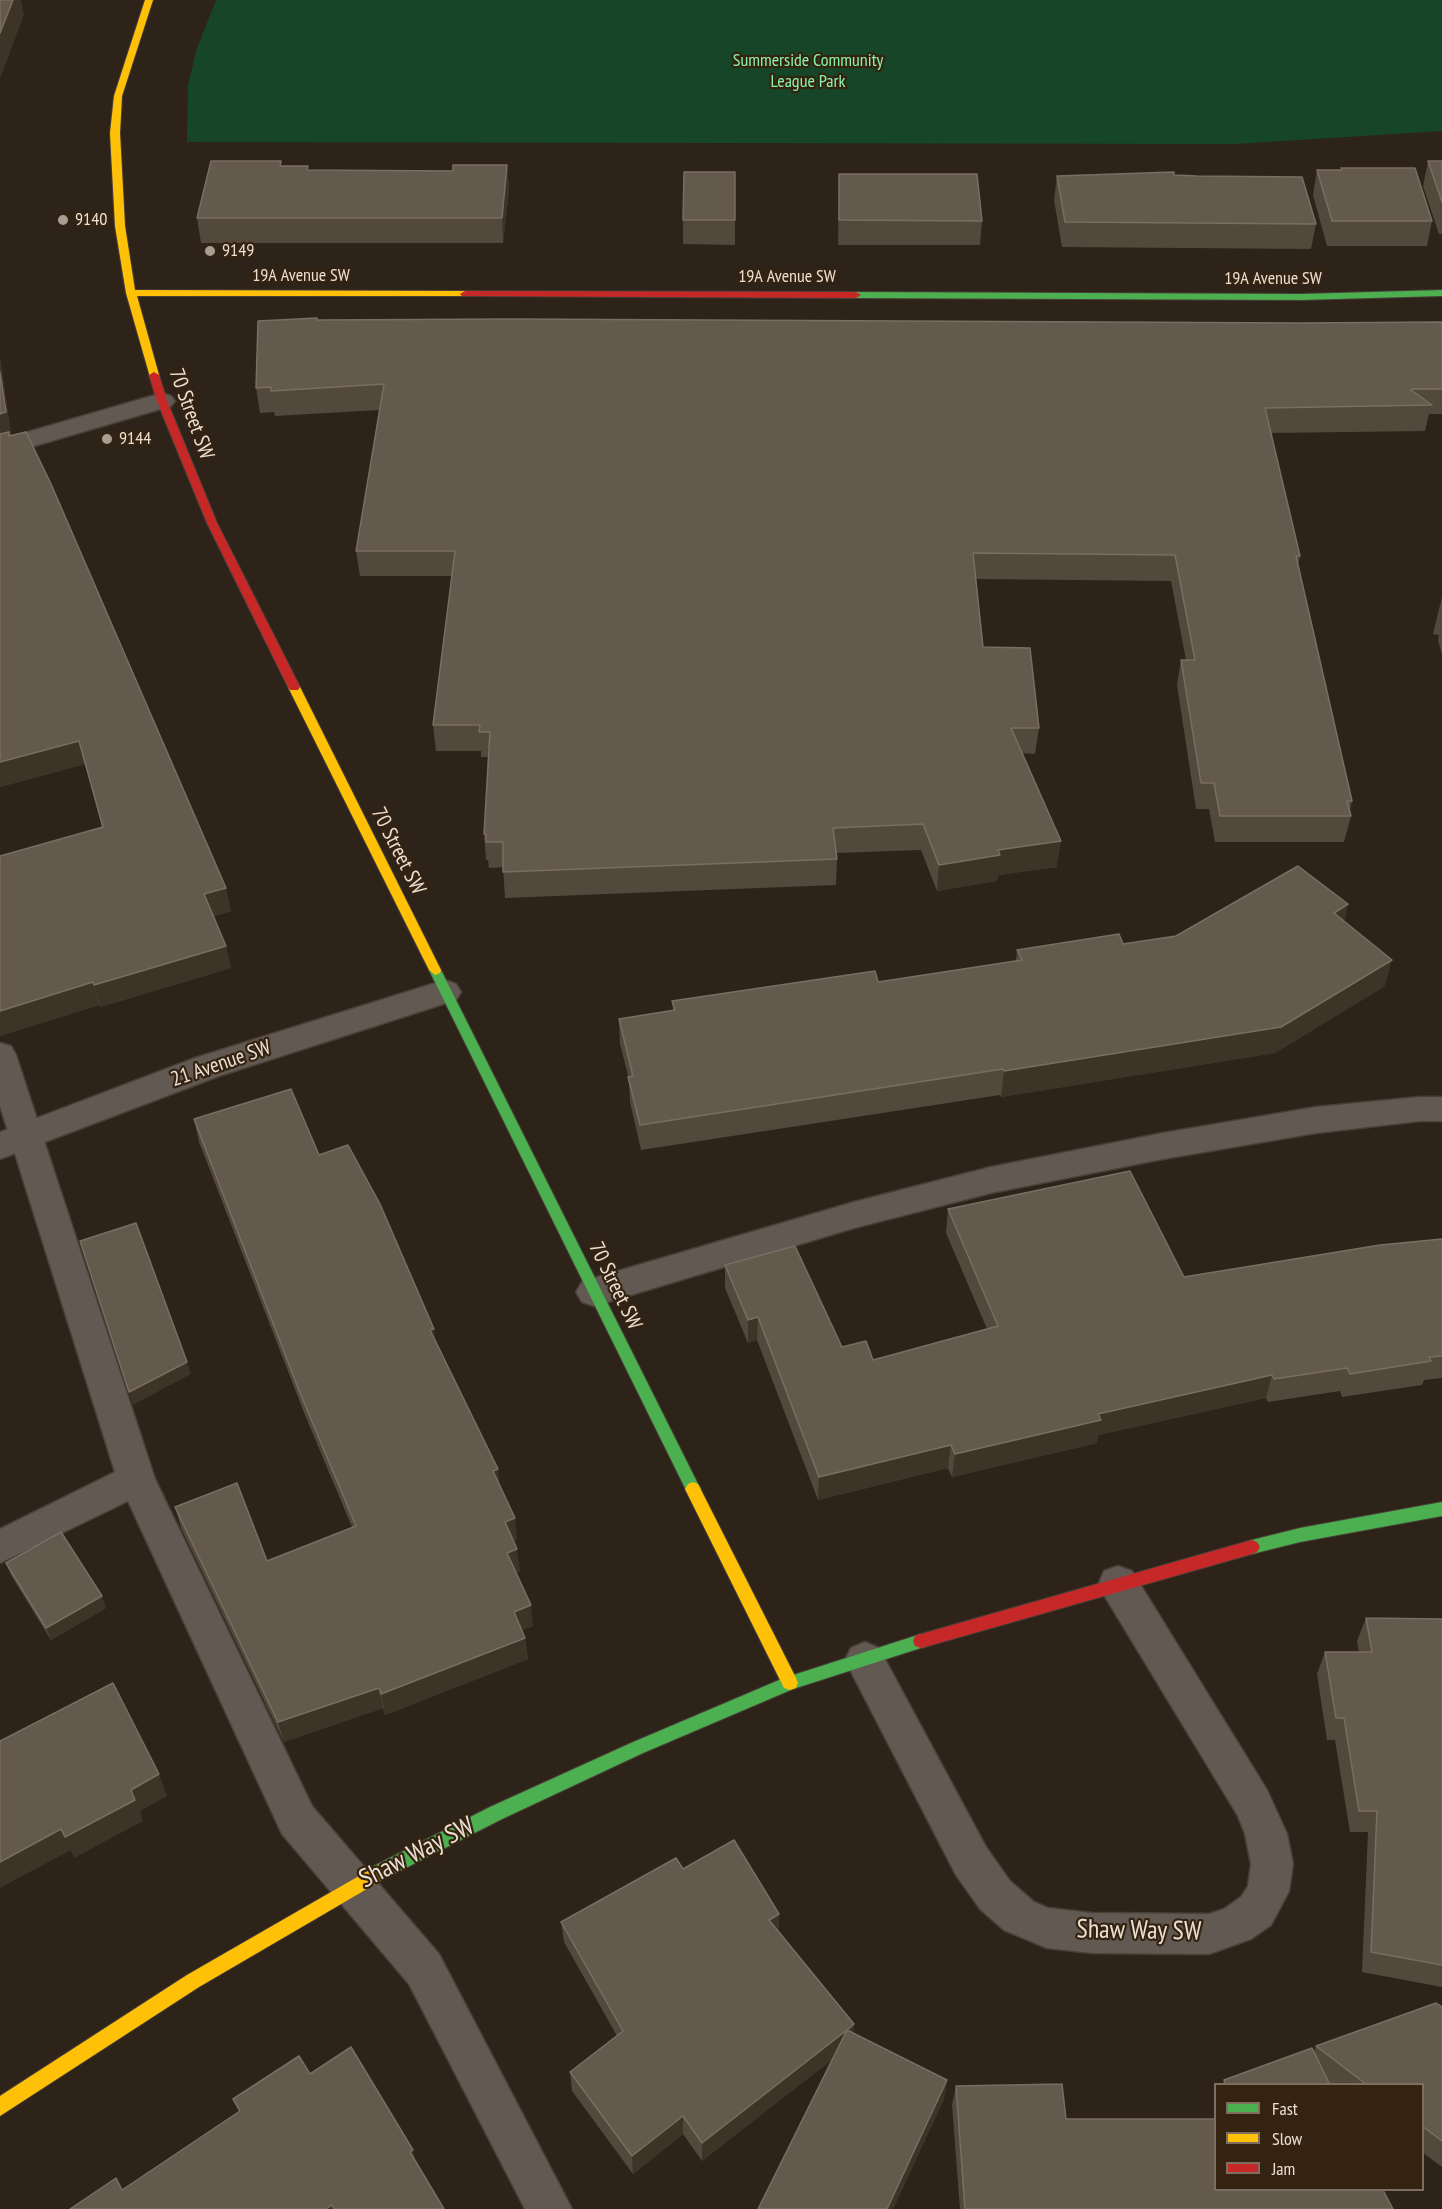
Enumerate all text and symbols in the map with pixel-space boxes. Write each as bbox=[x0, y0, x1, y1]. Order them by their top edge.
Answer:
park label: Summerside Community League Park bbox=[733, 50, 883, 92]
place label: 9140 bbox=[75, 209, 107, 231]
marker: 9140 bbox=[56, 213, 70, 227]
place label: 9149 bbox=[222, 240, 254, 262]
marker: 9149 bbox=[203, 244, 217, 258]
street label: 19A Avenue SW bbox=[252, 265, 350, 287]
street label: 19A Avenue SW bbox=[738, 266, 836, 288]
street label: 19A Avenue SW bbox=[1224, 268, 1322, 290]
street label: 70 Street SW bbox=[163, 365, 219, 463]
place label: 9144 bbox=[119, 428, 151, 450]
marker: 9144 bbox=[100, 432, 114, 446]
street label: 70 Street SW bbox=[365, 803, 431, 899]
street label: 21 Avenue SW bbox=[168, 1035, 274, 1093]
street label: 70 Street SW bbox=[583, 1238, 647, 1334]
street label: Shaw Way SW bbox=[354, 1811, 480, 1895]
street label: Shaw Way SW bbox=[1076, 1914, 1202, 1948]
legend bbox=[1214, 2083, 1424, 2191]
text: Fast bbox=[1272, 2097, 1298, 2120]
text: Slow bbox=[1272, 2127, 1302, 2150]
text: Jam bbox=[1272, 2157, 1295, 2180]

